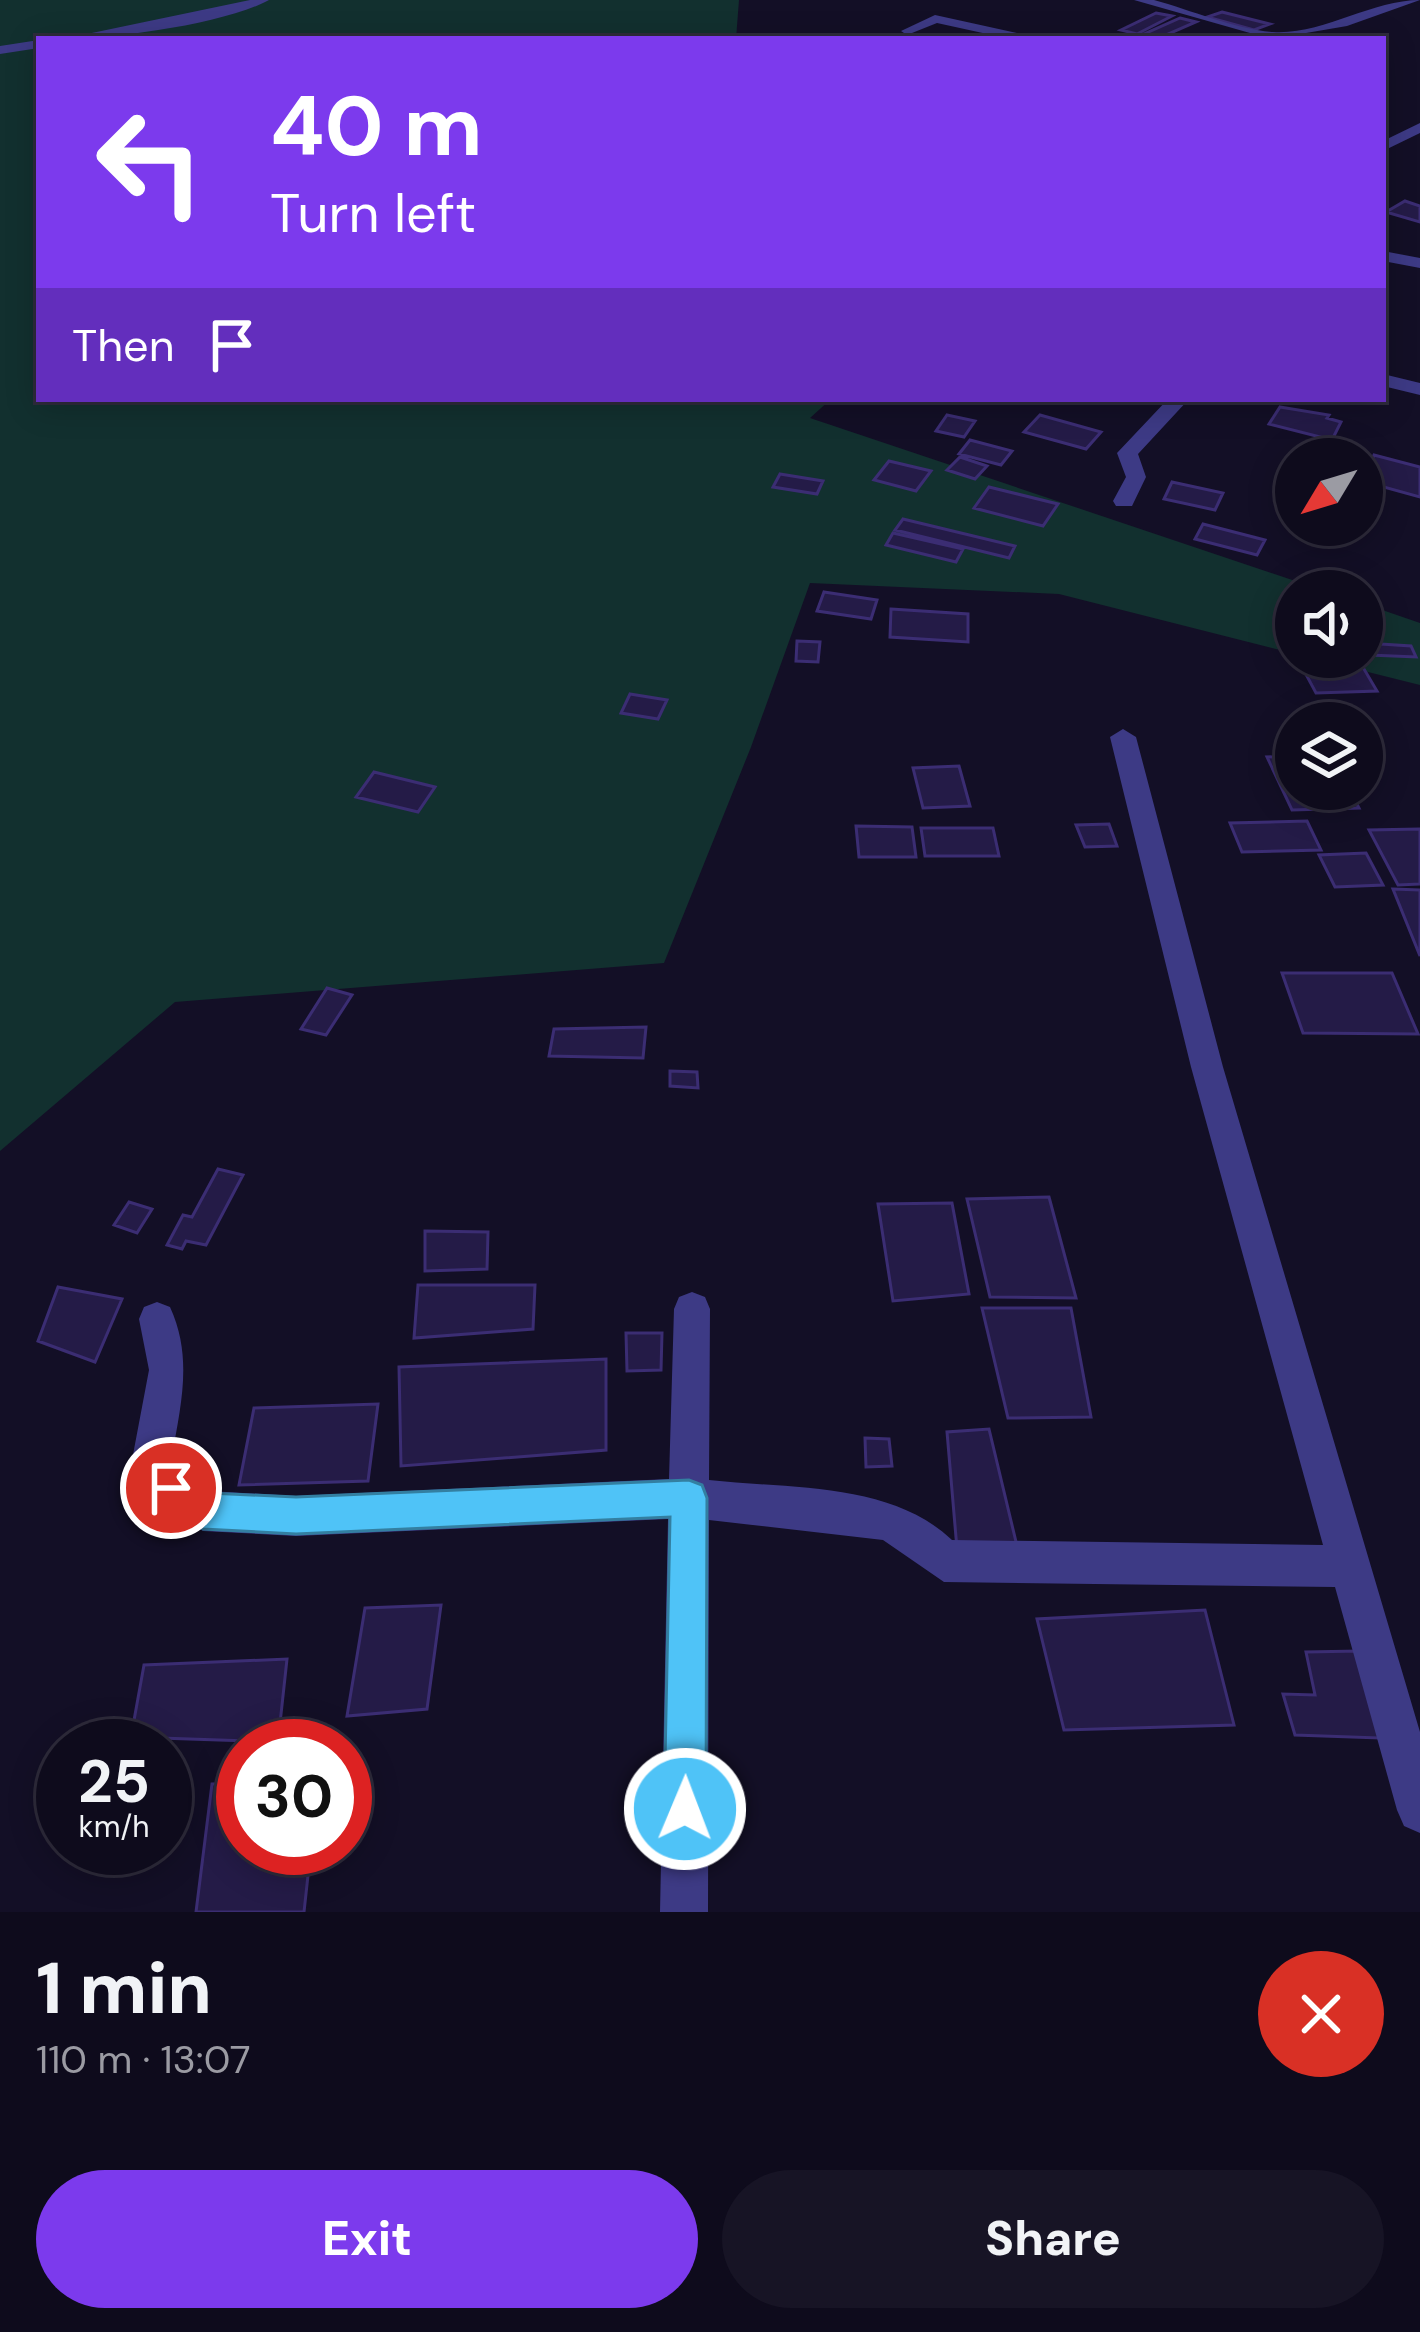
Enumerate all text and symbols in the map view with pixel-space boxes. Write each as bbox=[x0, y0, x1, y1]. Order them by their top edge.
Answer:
text: 40 m bbox=[270, 72, 483, 181]
icon: left bbox=[72, 84, 228, 240]
text: Turn left bbox=[270, 178, 476, 249]
icon: arrive bbox=[199, 312, 265, 378]
text: Then bbox=[72, 316, 175, 375]
north arrow bbox=[1275, 438, 1383, 546]
map controls bbox=[1275, 438, 1383, 810]
button: sound bbox=[1275, 570, 1383, 678]
button: layers bbox=[1275, 702, 1383, 810]
pin bbox=[120, 1437, 222, 1539]
icon: arrive bbox=[138, 1455, 204, 1521]
speed limit sign: 30 bbox=[216, 1719, 372, 1875]
text: 25 bbox=[78, 1742, 150, 1821]
position arrow bbox=[622, 1746, 748, 1872]
text: km/h bbox=[79, 1807, 149, 1846]
text: 1 min bbox=[36, 1942, 212, 2035]
button: close bbox=[1258, 1951, 1384, 2077]
text: 110 m · 13:07 bbox=[36, 2034, 251, 2085]
button: Exit bbox=[36, 2170, 698, 2308]
button: Share bbox=[722, 2170, 1384, 2308]

